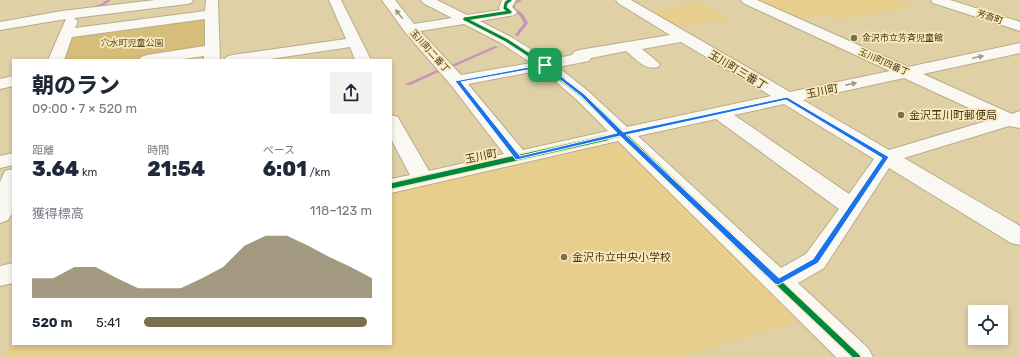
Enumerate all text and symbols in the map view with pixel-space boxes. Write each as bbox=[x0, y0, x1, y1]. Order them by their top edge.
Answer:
street label: 芳斎町 bbox=[976, 8, 1004, 26]
one-way arrow bbox=[395, 9, 404, 20]
street label: 玉川町二番丁 bbox=[408, 28, 452, 74]
marker: 金沢市立芳斉児童館 bbox=[849, 33, 859, 43]
place label: 金沢市立芳斉児童館 bbox=[862, 33, 943, 43]
park label: 穴水町児童公園 bbox=[100, 38, 164, 48]
street label: 玉川町四番丁 bbox=[857, 46, 911, 78]
pin bbox=[528, 48, 562, 82]
street label: 玉川町三番丁 bbox=[706, 48, 769, 93]
icon: arrive bbox=[534, 54, 556, 76]
one-way arrow bbox=[972, 54, 984, 60]
text: 朝のラン bbox=[32, 72, 120, 99]
button: share bbox=[330, 72, 372, 114]
one-way arrow bbox=[845, 81, 857, 87]
street label: 玉川町 bbox=[805, 82, 840, 101]
text: 09:00 · 7 × 520 m bbox=[32, 101, 137, 116]
place label: 金沢玉川町郵便局 bbox=[909, 109, 997, 122]
marker: 金沢玉川町郵便局 bbox=[896, 110, 906, 120]
text: 距離 bbox=[32, 144, 54, 157]
text: 時間 bbox=[147, 144, 169, 157]
text: ペース bbox=[263, 144, 295, 157]
street label: 玉川町 bbox=[464, 147, 499, 166]
text: 3.64 bbox=[32, 157, 79, 181]
text: 21:54 bbox=[147, 157, 205, 181]
text: 6:01 bbox=[263, 157, 307, 181]
text: km bbox=[79, 166, 97, 179]
text: /km bbox=[307, 166, 330, 179]
text: 118–123 m bbox=[310, 203, 372, 218]
text: 獲得標高 bbox=[32, 206, 84, 221]
place label: 金沢市立中央小学校 bbox=[572, 251, 671, 264]
marker: 金沢市立中央小学校 bbox=[559, 252, 569, 262]
map controls bbox=[968, 305, 1008, 345]
button: locate bbox=[968, 305, 1008, 345]
text: 520 m bbox=[32, 315, 72, 330]
text: 5:41 bbox=[96, 315, 120, 330]

